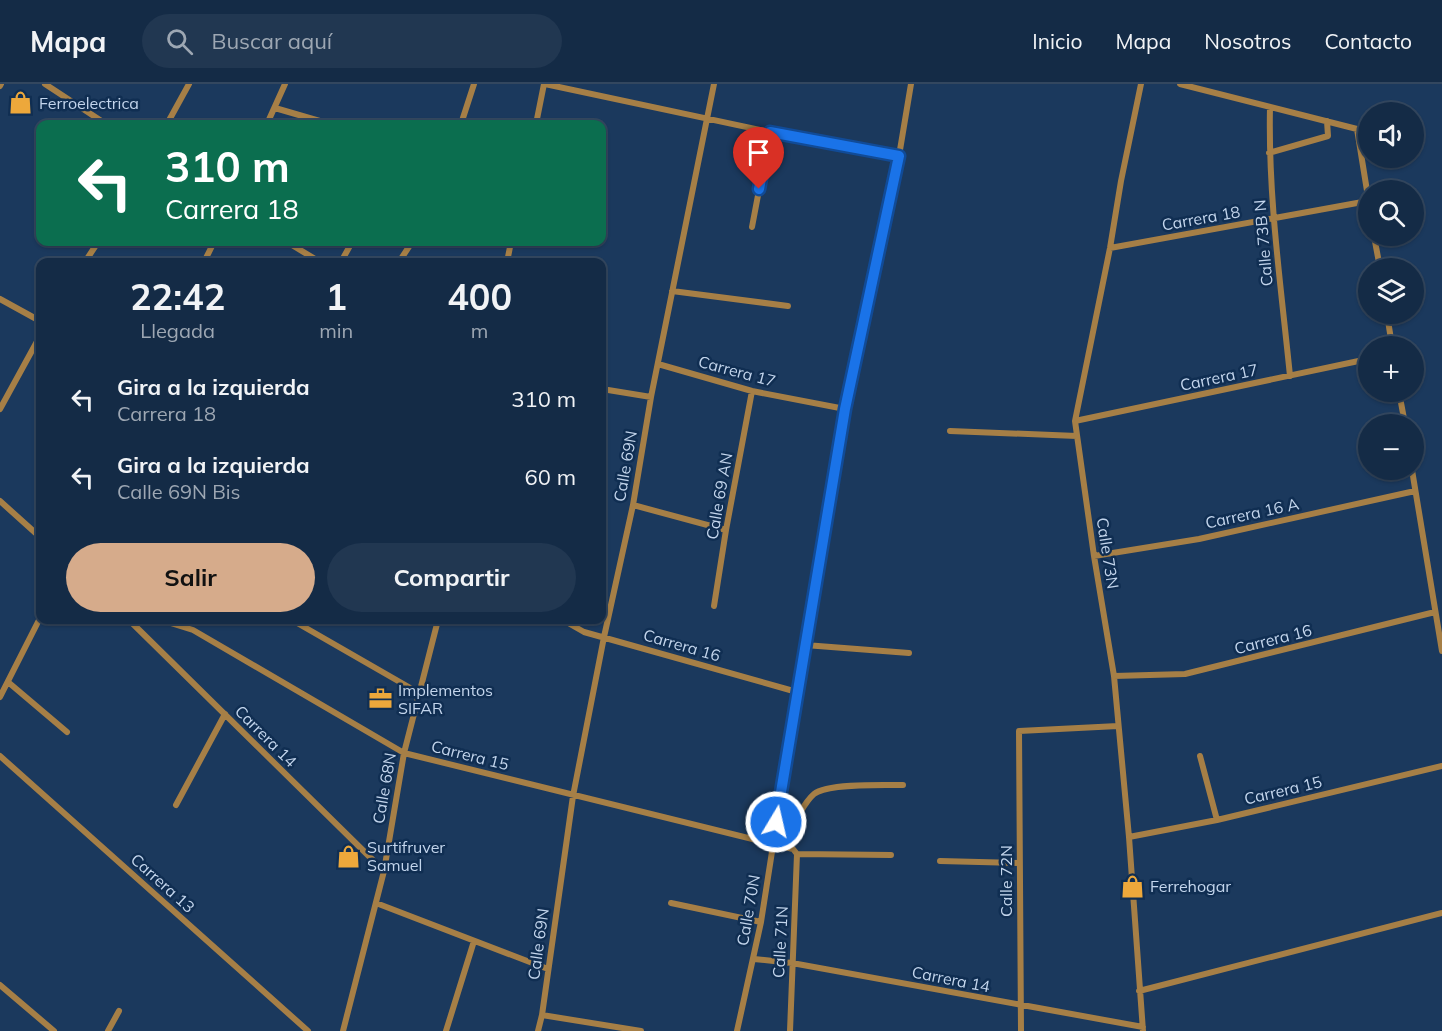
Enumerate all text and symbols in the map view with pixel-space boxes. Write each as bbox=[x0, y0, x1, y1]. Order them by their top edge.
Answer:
search box bbox=[142, 14, 562, 68]
text: Mapa bbox=[30, 24, 106, 59]
icon: search bbox=[163, 25, 196, 58]
text: Buscar aquí bbox=[211, 27, 332, 55]
text: Inicio bbox=[1032, 28, 1082, 54]
text: Mapa bbox=[1115, 28, 1171, 54]
text: Nosotros bbox=[1204, 28, 1291, 54]
text: Contacto bbox=[1324, 28, 1412, 54]
shop icon: Ferroelectrica bbox=[8, 90, 34, 116]
place label: Ferroelectrica bbox=[39, 93, 139, 113]
map controls bbox=[1358, 102, 1424, 480]
button: sound bbox=[1358, 102, 1424, 168]
pin bbox=[733, 127, 784, 189]
icon: arrive bbox=[742, 136, 775, 169]
text: 310 m bbox=[165, 140, 290, 193]
icon: left bbox=[66, 144, 144, 222]
button: search bbox=[1358, 180, 1424, 246]
text: Carrera 18 bbox=[165, 192, 299, 226]
street label: Calle 73B N bbox=[1249, 199, 1277, 287]
street label: Carrera 18 bbox=[1160, 201, 1242, 235]
button: layers bbox=[1358, 258, 1424, 324]
text: 22:42 bbox=[130, 274, 225, 319]
text: 1 bbox=[325, 274, 347, 319]
text: 400 bbox=[447, 274, 512, 319]
text: Llegada bbox=[140, 318, 215, 343]
text: min bbox=[319, 318, 353, 343]
text: m bbox=[471, 318, 488, 343]
button: + bbox=[1358, 336, 1424, 402]
street label: Carrera 17 bbox=[696, 351, 778, 391]
street label: Carrera 17 bbox=[1178, 359, 1260, 395]
text: Gira a la izquierda bbox=[117, 373, 310, 401]
icon: left bbox=[66, 383, 99, 416]
text: 310 m bbox=[511, 385, 576, 413]
text: Carrera 18 bbox=[117, 401, 216, 426]
button: − bbox=[1358, 414, 1424, 480]
street label: Calle 69N bbox=[609, 429, 641, 503]
text: Gira a la izquierda bbox=[117, 451, 310, 479]
street label: Calle 69 AN bbox=[702, 451, 736, 541]
icon: left bbox=[66, 461, 99, 494]
text: 60 m bbox=[525, 463, 576, 491]
text: Calle 69N Bis bbox=[117, 479, 240, 504]
street label: Carrera 16 A bbox=[1203, 493, 1301, 533]
street label: Calle 73N bbox=[1092, 516, 1124, 590]
button: Salir bbox=[66, 543, 315, 612]
button: Compartir bbox=[327, 543, 576, 612]
street label: Carrera 16 bbox=[1232, 620, 1314, 658]
street label: Carrera 16 bbox=[641, 624, 723, 666]
place label: Implementos SIFAR bbox=[398, 680, 493, 718]
office icon: Implementos SIFAR bbox=[367, 686, 393, 712]
street label: Carrera 14 bbox=[231, 701, 301, 771]
street label: Carrera 15 bbox=[429, 736, 511, 774]
street label: Calle 68N bbox=[368, 751, 400, 825]
street label: Carrera 15 bbox=[1242, 771, 1324, 809]
position arrow bbox=[744, 790, 808, 854]
place label: Surtifruver Samuel bbox=[367, 837, 445, 875]
shop icon: Surtifruver Samuel bbox=[336, 843, 362, 869]
street label: Calle 72N bbox=[996, 845, 1016, 917]
street label: Carrera 13 bbox=[127, 849, 199, 917]
street label: Calle 70N bbox=[732, 873, 764, 947]
shop icon: Ferrehogar bbox=[1119, 873, 1145, 899]
place label: Ferrehogar bbox=[1150, 876, 1231, 896]
street label: Calle 71N bbox=[768, 906, 792, 978]
street label: Calle 69N bbox=[523, 907, 553, 981]
street label: Carrera 14 bbox=[910, 962, 992, 996]

